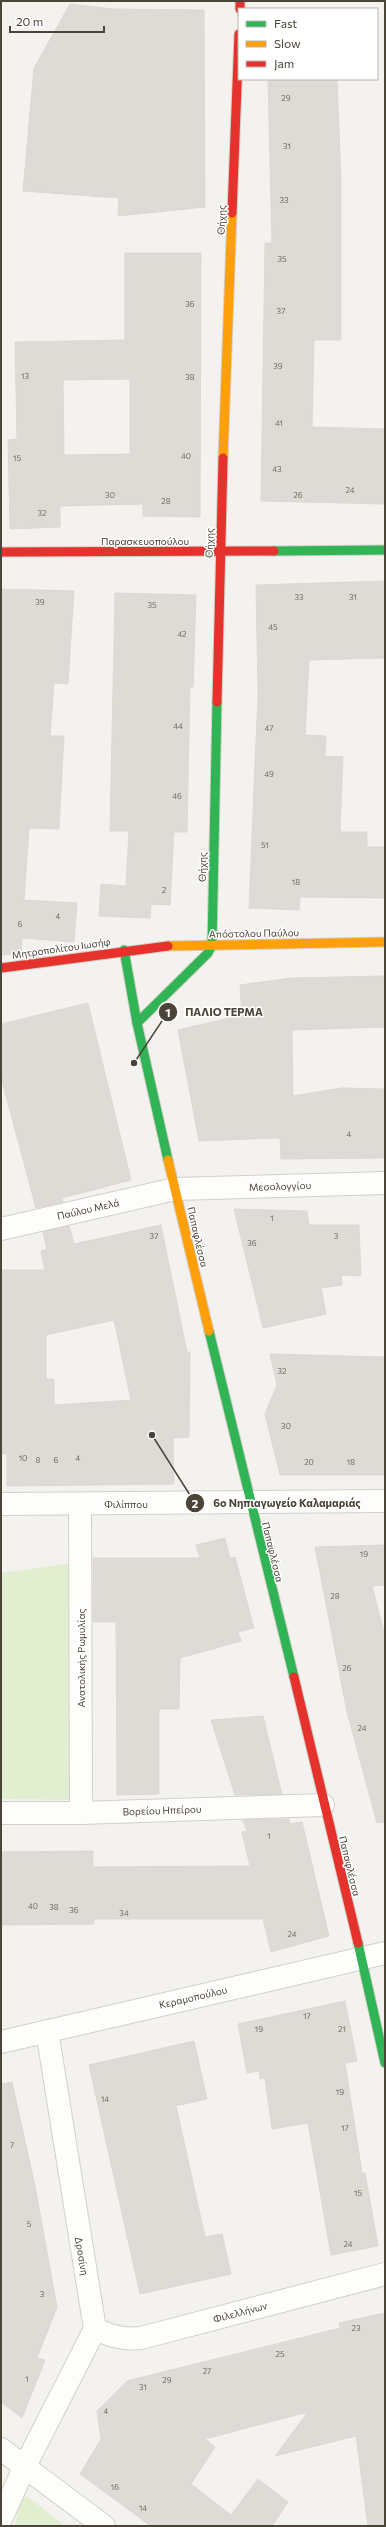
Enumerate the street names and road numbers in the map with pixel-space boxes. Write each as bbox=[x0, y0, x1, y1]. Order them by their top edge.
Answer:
street label: Θήχης bbox=[214, 205, 228, 235]
street label: Θήχης bbox=[202, 528, 216, 558]
street label: Παρασκευοπούλου bbox=[101, 535, 189, 547]
street label: Θήχης bbox=[196, 852, 208, 882]
street label: Απόστολου Παύλου bbox=[209, 926, 300, 940]
street label: Μητροπολίτου Ιωσήφ bbox=[11, 935, 111, 961]
street label: Μεσολογγίου bbox=[249, 1179, 312, 1193]
street label: Παύλου Μελά bbox=[56, 1196, 120, 1222]
street label: Παπαφλέσσα bbox=[185, 1206, 211, 1268]
street label: Φιλίππου bbox=[104, 1498, 148, 1510]
street label: Παπαφλέσσα bbox=[260, 1521, 286, 1583]
street label: Ανατολικής Ρωμυλίας bbox=[75, 1609, 87, 1707]
street label: Βορείου Ηπείρου bbox=[122, 1803, 202, 1817]
street label: Παπαφλέσσα bbox=[337, 1835, 363, 1897]
street label: Κεραμοπούλου bbox=[158, 1983, 229, 2011]
street label: Δροσίνη bbox=[73, 2236, 91, 2276]
street label: Φιλελλήνων bbox=[212, 2299, 268, 2325]

